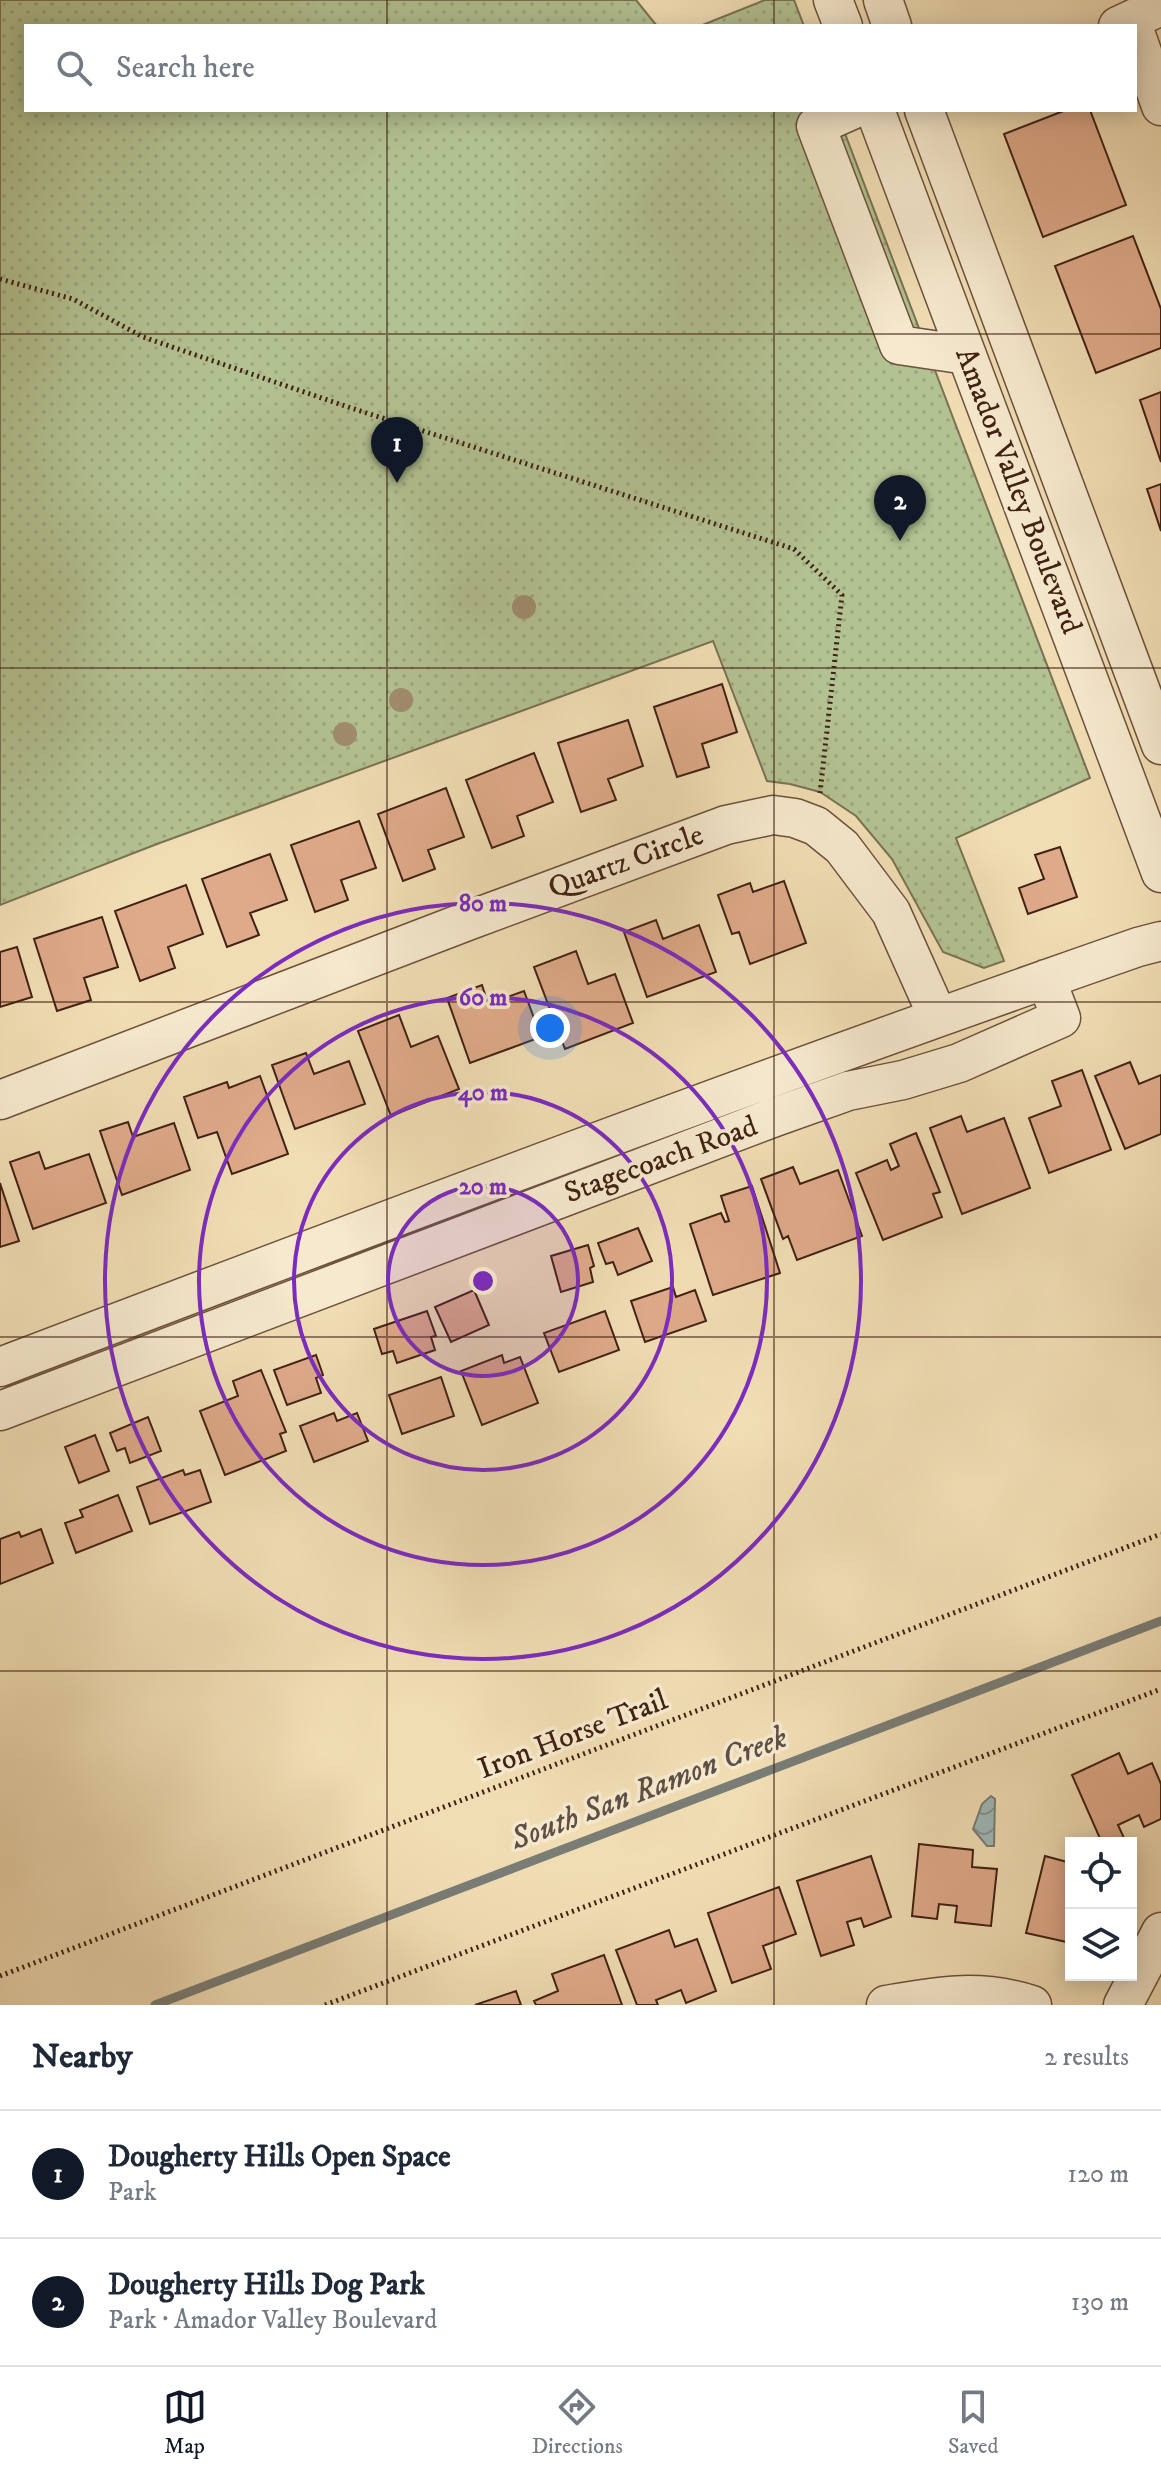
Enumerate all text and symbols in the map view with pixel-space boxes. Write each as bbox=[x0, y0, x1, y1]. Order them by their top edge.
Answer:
search box bbox=[24, 24, 1137, 112]
icon: search bbox=[52, 46, 96, 90]
text: Search here bbox=[116, 50, 255, 87]
street label: Amador Valley Boulevard bbox=[946, 343, 1090, 639]
pin: 1 bbox=[371, 417, 423, 483]
pin: 2 bbox=[874, 475, 926, 541]
street label: Quartz Circle bbox=[543, 817, 709, 907]
text: 80 m bbox=[459, 889, 507, 919]
text: 60 m bbox=[459, 983, 507, 1013]
your location bbox=[530, 1008, 570, 1048]
text: 40 m bbox=[458, 1078, 508, 1108]
street label: Stagecoach Road bbox=[559, 1108, 763, 1212]
text: 20 m bbox=[459, 1172, 507, 1202]
centre of rings bbox=[469, 1267, 497, 1295]
street label: Iron Horse Trail bbox=[473, 1682, 673, 1788]
water label: South San Ramon Creek bbox=[504, 1718, 793, 1860]
map controls bbox=[1065, 1837, 1137, 1981]
button: locate bbox=[1065, 1837, 1137, 1909]
button: layers bbox=[1065, 1909, 1137, 1981]
text: Nearby bbox=[32, 2036, 133, 2078]
text: 2 results bbox=[1044, 2041, 1129, 2074]
text: Dougherty Hills Open Space bbox=[108, 2139, 451, 2176]
text: 1 bbox=[53, 2158, 63, 2191]
text: 120 m bbox=[1068, 2158, 1129, 2191]
text: Park bbox=[108, 2176, 157, 2209]
text: Dougherty Hills Dog Park bbox=[108, 2267, 425, 2304]
text: 2 bbox=[52, 2286, 64, 2319]
text: 130 m bbox=[1071, 2286, 1129, 2319]
text: Park · Amador Valley Boulevard bbox=[108, 2304, 437, 2337]
tab: Map bbox=[163, 2385, 207, 2460]
tab: Directions bbox=[532, 2385, 623, 2460]
tab: Saved bbox=[948, 2385, 998, 2460]

